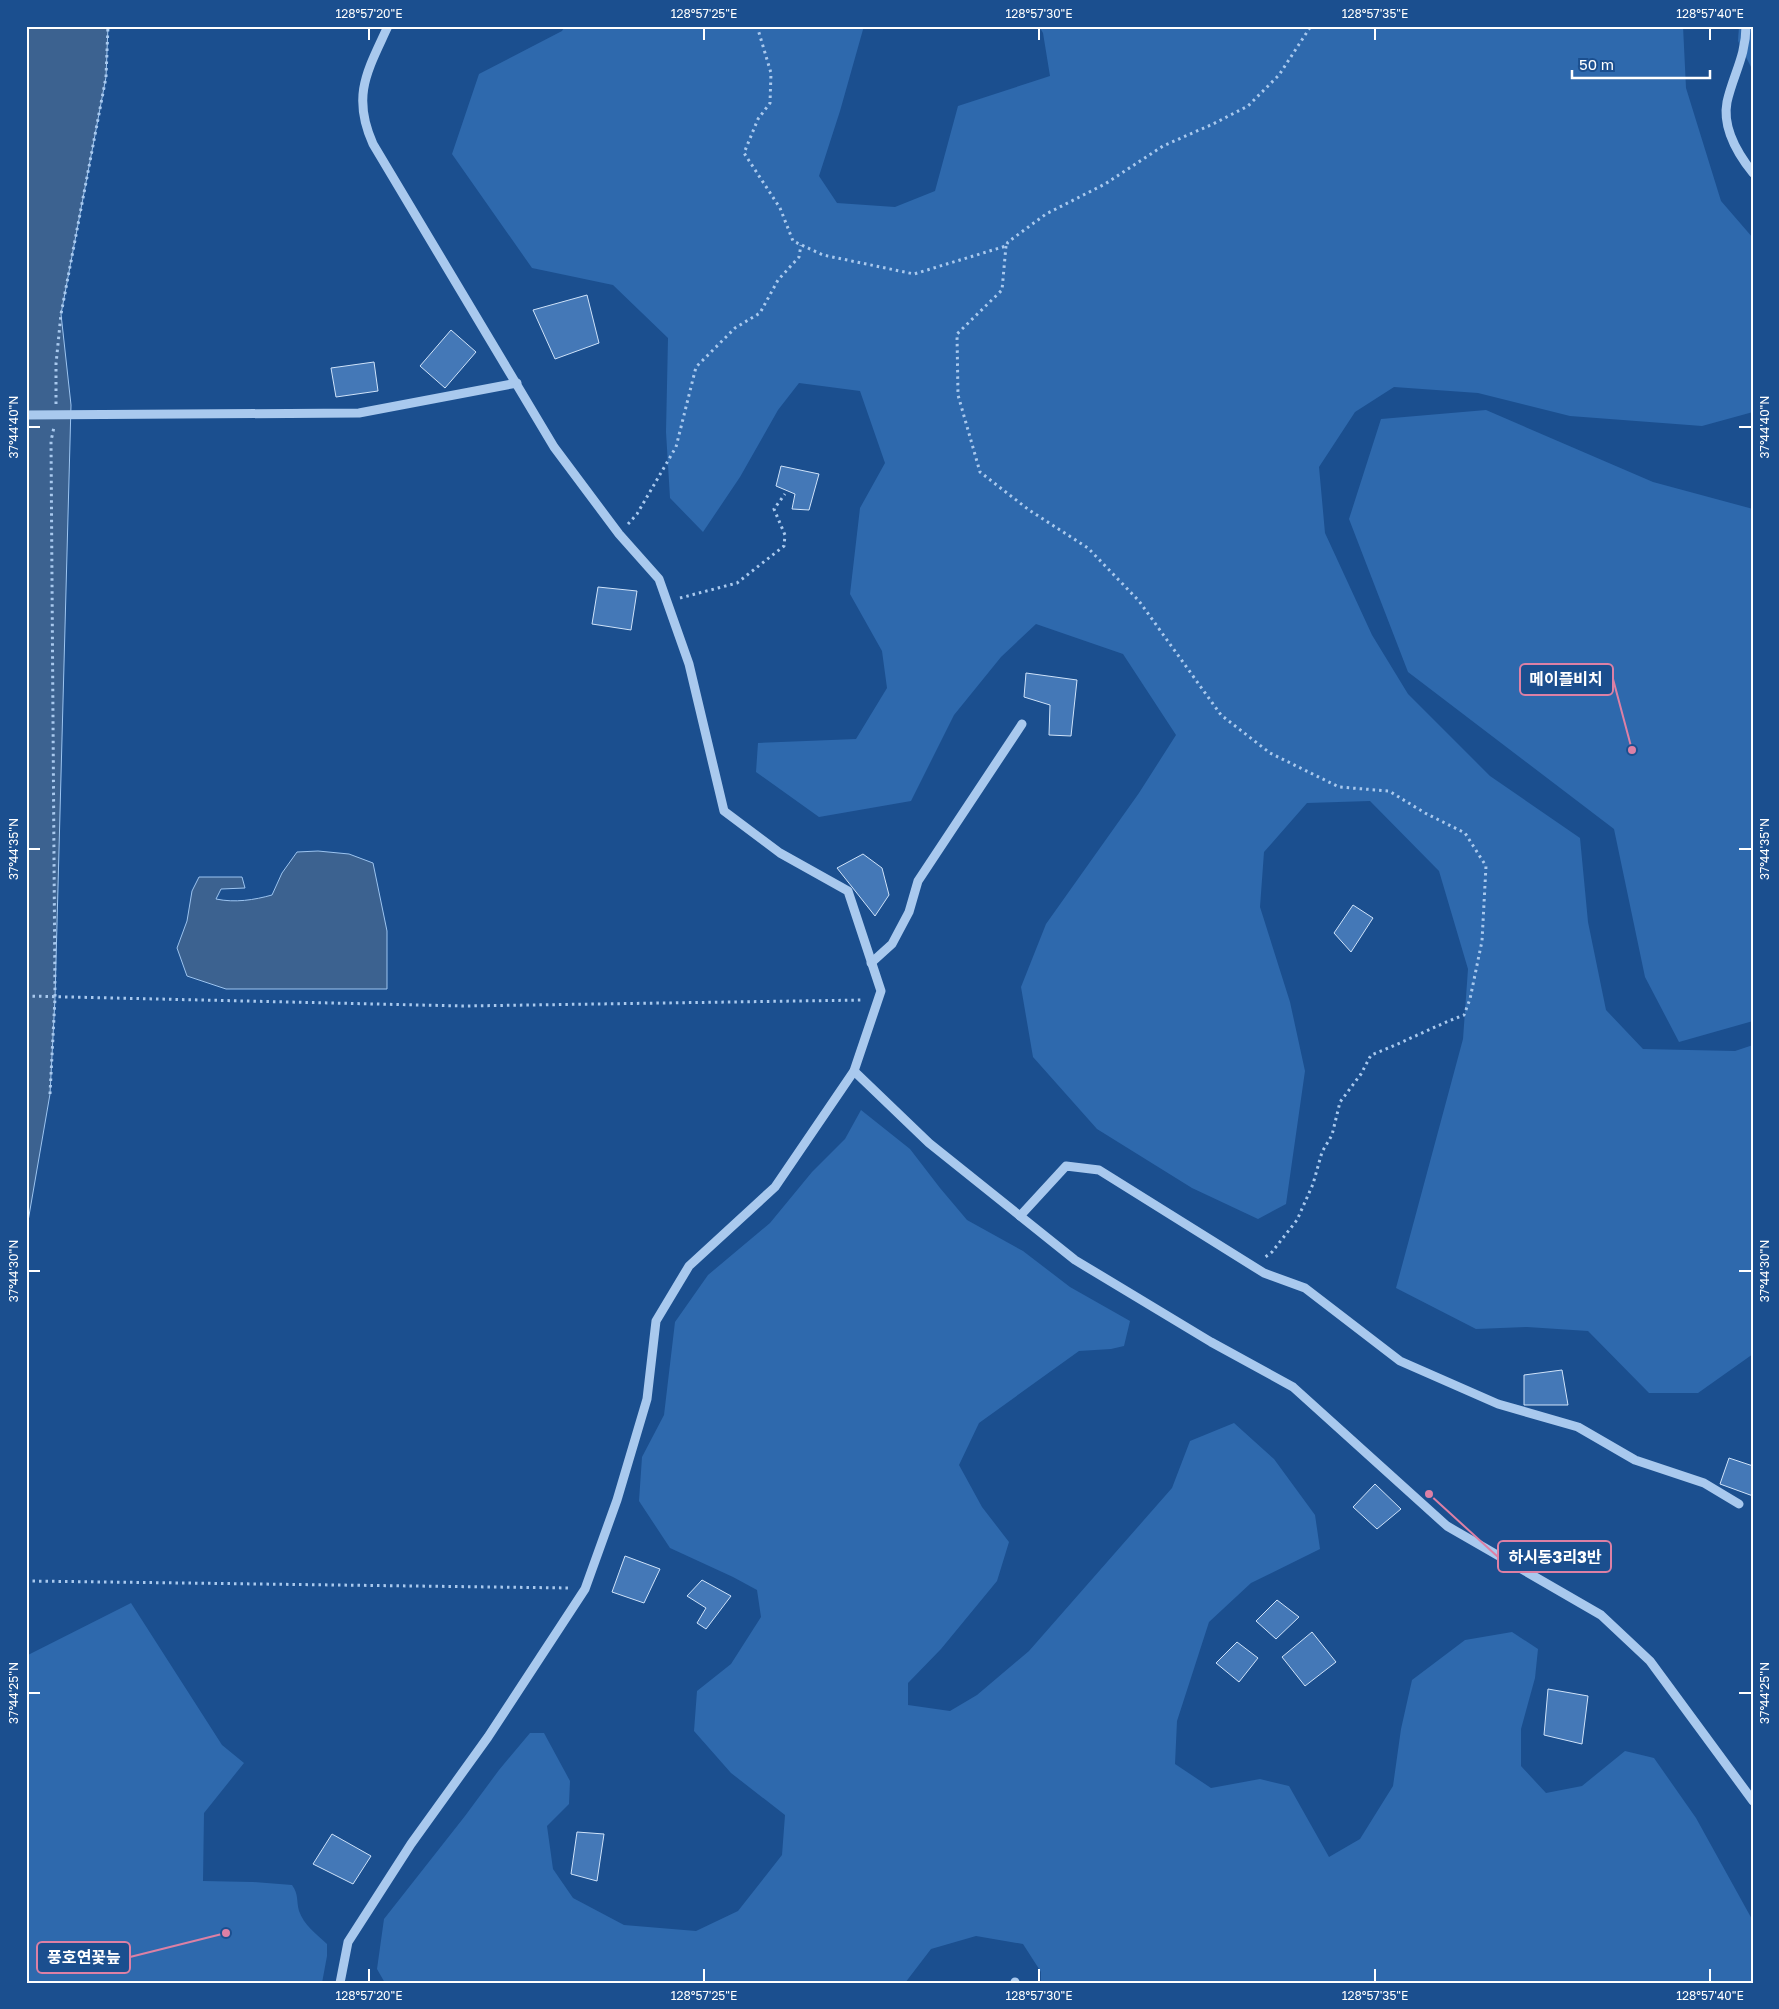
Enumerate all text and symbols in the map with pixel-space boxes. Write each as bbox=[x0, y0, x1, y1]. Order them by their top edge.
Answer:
text: 128°57'20"E bbox=[335, 6, 403, 21]
text: 128°57'25"E bbox=[671, 6, 737, 21]
text: 128°57'30"E bbox=[1005, 6, 1073, 21]
text: 128°57'35"E bbox=[1342, 6, 1408, 21]
text: 128°57'40"E bbox=[1676, 6, 1744, 21]
scale bar bbox=[1572, 48, 1709, 80]
text: 50 m bbox=[1579, 55, 1614, 73]
text: 37°44'40"N bbox=[6, 396, 21, 458]
text: 37°44'40"N bbox=[1757, 396, 1772, 458]
callout: 메이플비치 bbox=[1520, 664, 1613, 695]
text: 메이플비치 bbox=[1529, 669, 1603, 689]
text: 37°44'35"N bbox=[6, 818, 21, 880]
text: 37°44'35"N bbox=[1757, 818, 1772, 880]
text: 37°44'30"N bbox=[6, 1240, 21, 1302]
text: 37°44'30"N bbox=[1757, 1240, 1772, 1302]
callout: 하시동3리3반 bbox=[1498, 1541, 1611, 1572]
text: 하시동3리3반 bbox=[1508, 1547, 1602, 1567]
text: 37°44'25"N bbox=[6, 1662, 21, 1724]
text: 37°44'25"N bbox=[1757, 1662, 1772, 1724]
callout: 풍호연꽃늪 bbox=[37, 1942, 130, 1973]
text: 풍호연꽃늪 bbox=[47, 1947, 121, 1967]
text: 128°57'20"E bbox=[335, 1988, 403, 2003]
text: 128°57'25"E bbox=[671, 1988, 737, 2003]
text: 128°57'30"E bbox=[1005, 1988, 1073, 2003]
text: 128°57'35"E bbox=[1342, 1988, 1408, 2003]
text: 128°57'40"E bbox=[1676, 1988, 1744, 2003]

